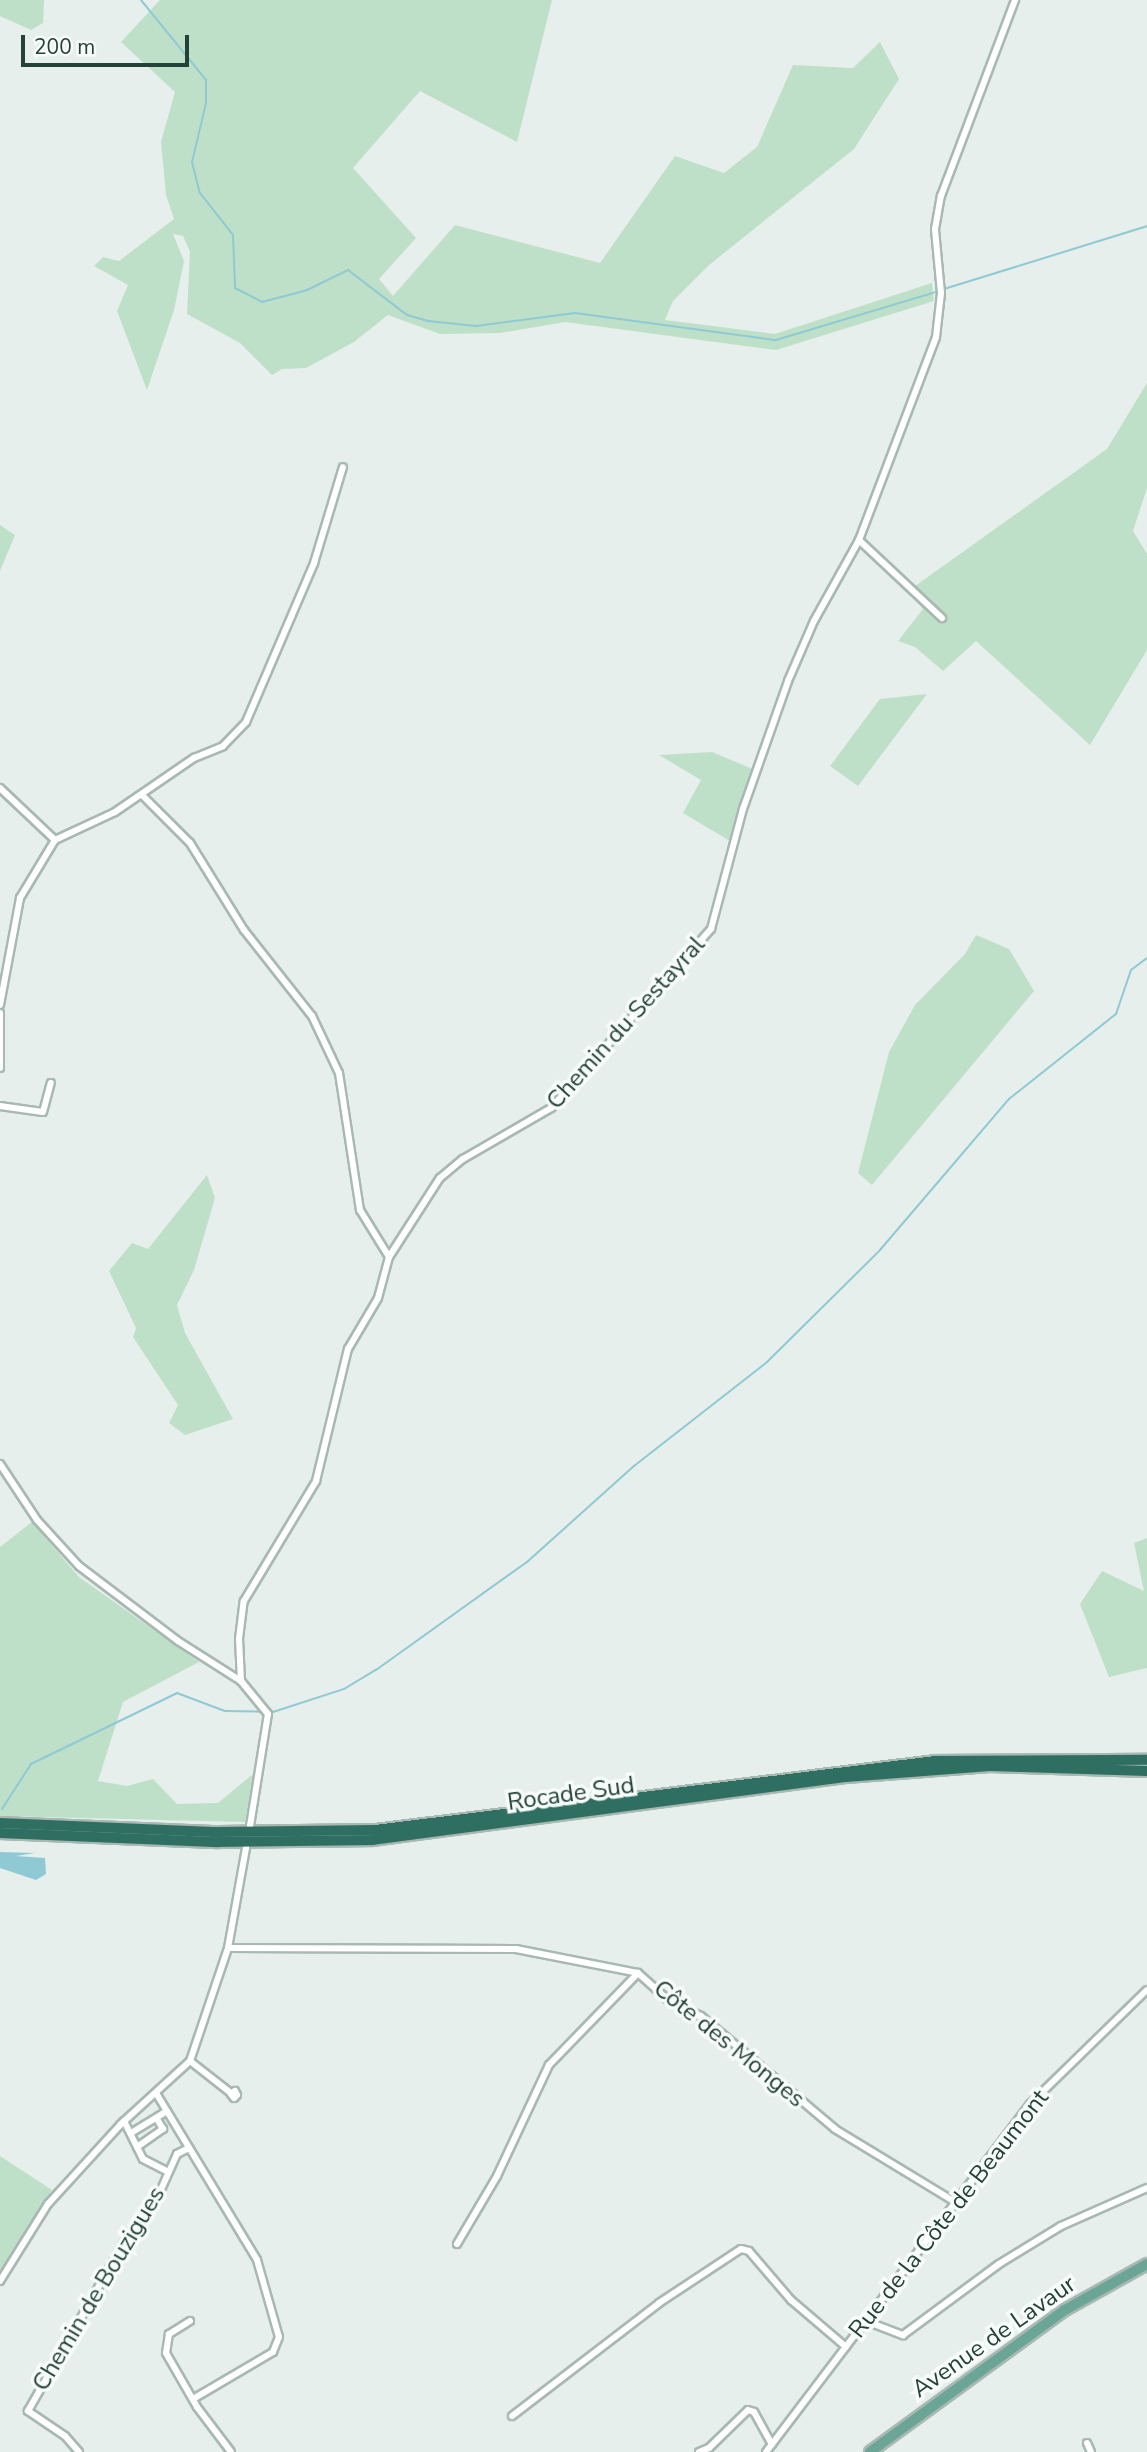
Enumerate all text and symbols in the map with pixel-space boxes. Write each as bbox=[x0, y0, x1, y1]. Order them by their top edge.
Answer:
scale bar bbox=[24, 21, 192, 65]
text: 200 m bbox=[34, 33, 95, 61]
street label: Chemin du Sestayral bbox=[541, 931, 711, 1115]
street label: Rocade Sud bbox=[506, 1771, 636, 1817]
street label: Côte des Monges bbox=[648, 1974, 810, 2114]
street label: Rue de la Côte de Beaumont bbox=[843, 2084, 1055, 2344]
street label: Chemin de Bouzigues bbox=[27, 2182, 171, 2396]
street label: Avenue de Lavaur bbox=[907, 2270, 1081, 2404]

